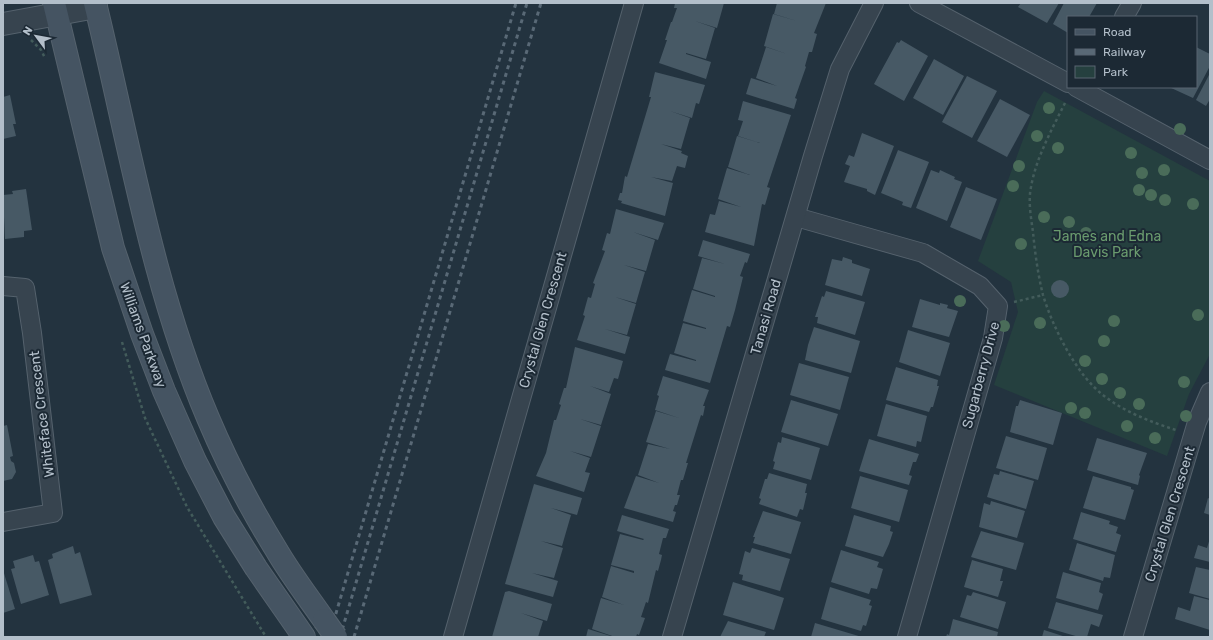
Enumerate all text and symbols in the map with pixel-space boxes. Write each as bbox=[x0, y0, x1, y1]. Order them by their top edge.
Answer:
north arrow bbox=[16, 16, 56, 56]
legend bbox=[1067, 16, 1197, 88]
text: N bbox=[20, 24, 36, 38]
text: Road bbox=[1103, 25, 1131, 39]
text: Railway bbox=[1103, 45, 1146, 59]
text: Park bbox=[1103, 65, 1129, 79]
park label: James and Edna Davis Park bbox=[1053, 228, 1161, 261]
street label: Crystal Glen Crescent bbox=[515, 249, 571, 390]
street label: Tanasi Road bbox=[747, 277, 785, 357]
street label: Williams Parkway bbox=[116, 280, 170, 390]
street label: Sugarberry Drive bbox=[959, 320, 1003, 430]
street label: Whiteface Crescent bbox=[26, 349, 58, 478]
street label: Crystal Glen Crescent bbox=[1141, 444, 1199, 584]

